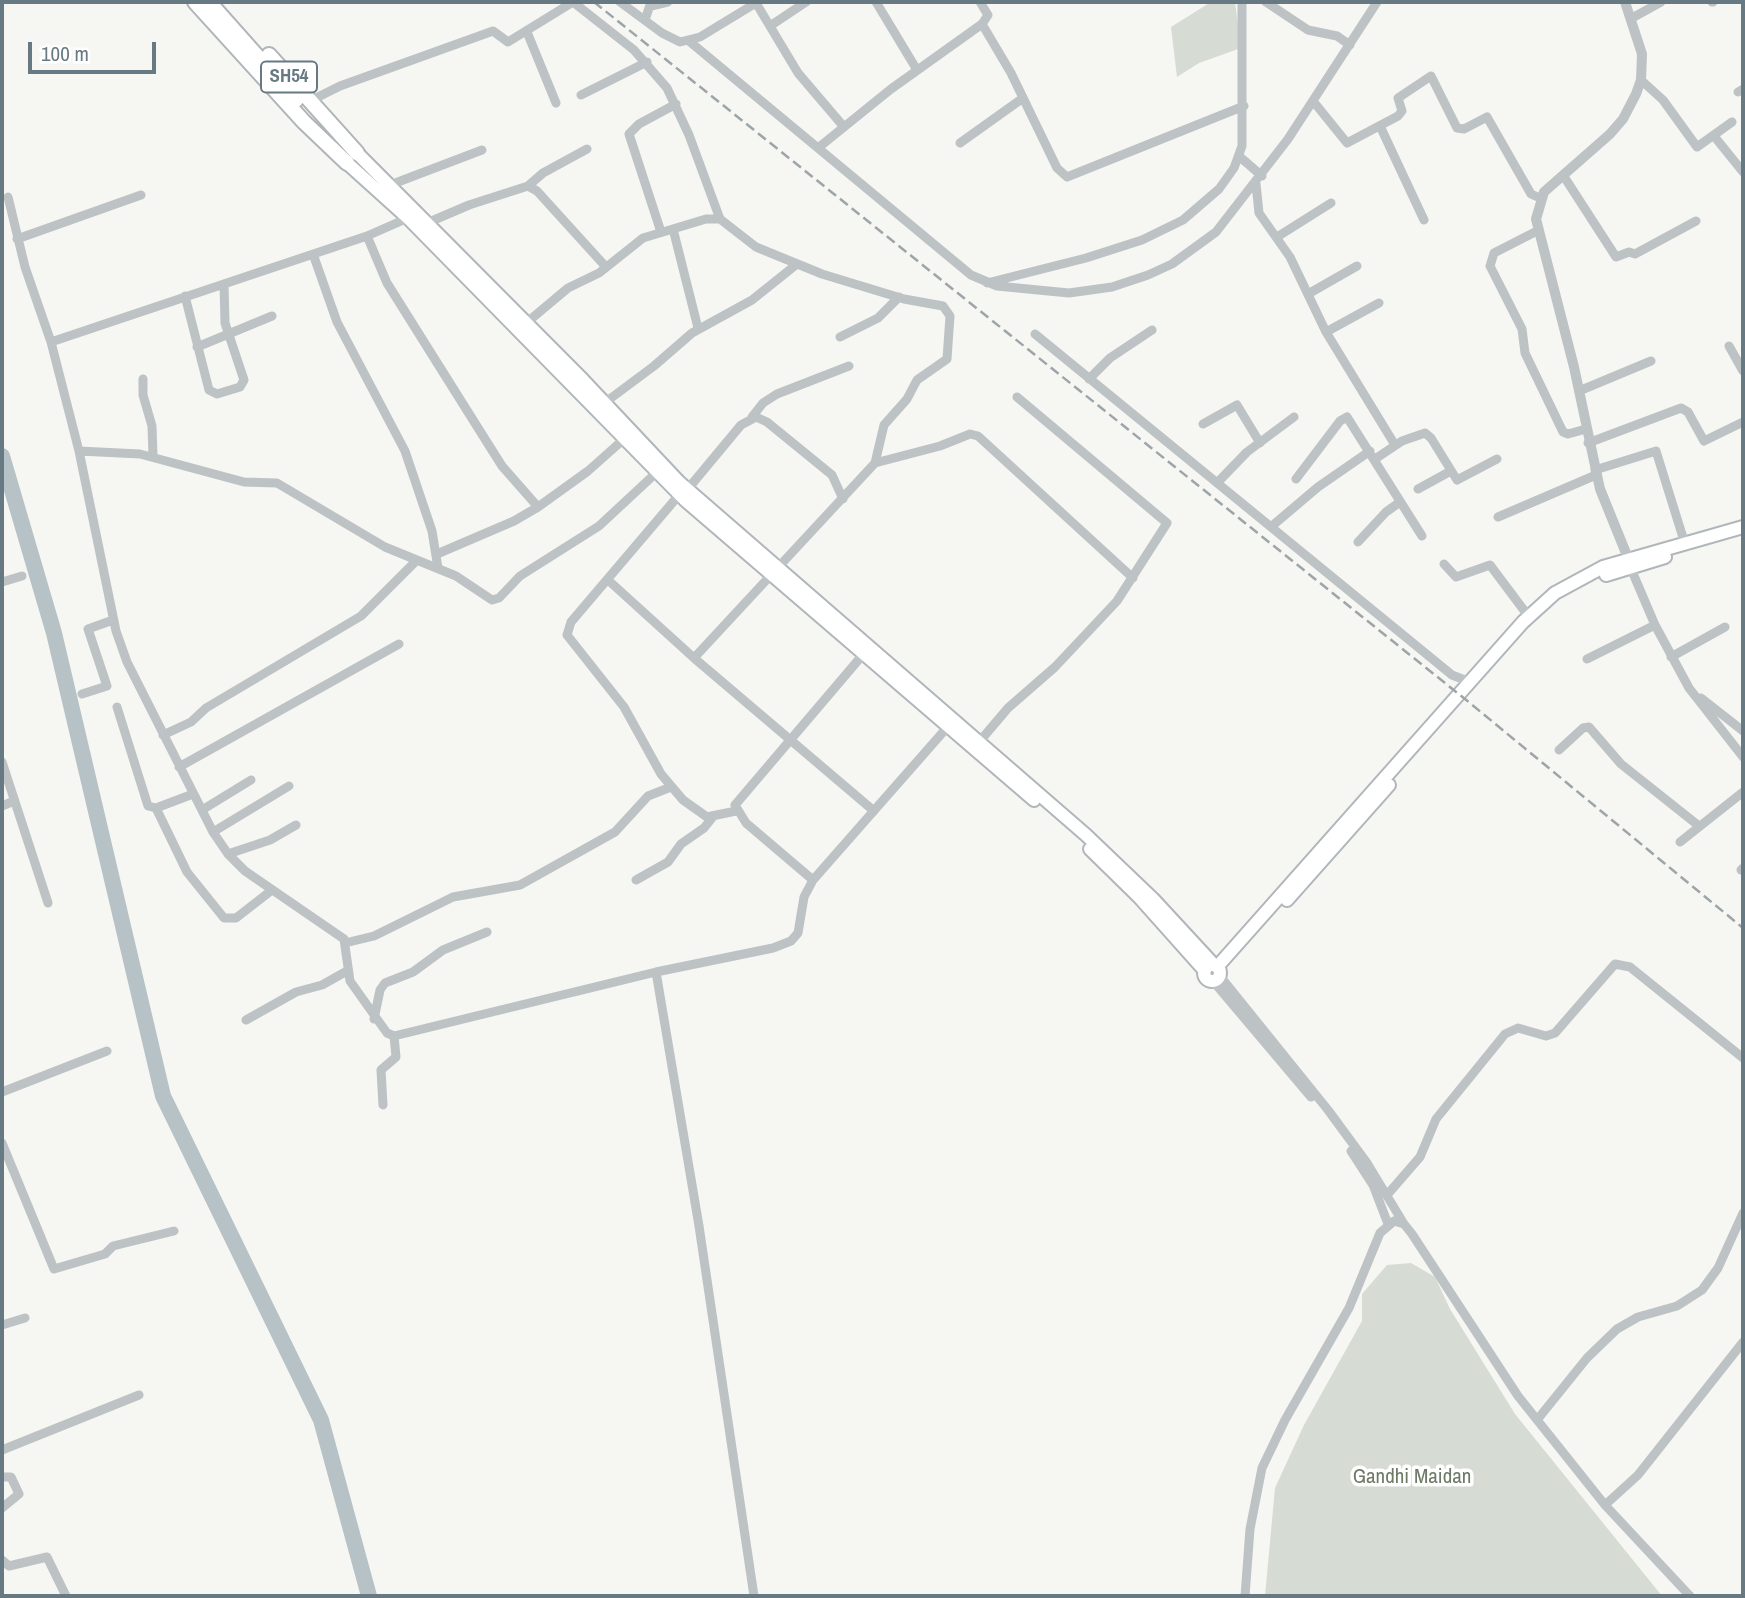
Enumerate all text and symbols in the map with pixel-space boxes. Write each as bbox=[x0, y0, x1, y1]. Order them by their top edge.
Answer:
scale bar bbox=[32, 28, 159, 72]
text: 100 m bbox=[41, 39, 89, 68]
road number: SH54 bbox=[261, 61, 317, 92]
park label: Gandhi Maidan bbox=[1353, 1464, 1471, 1490]

